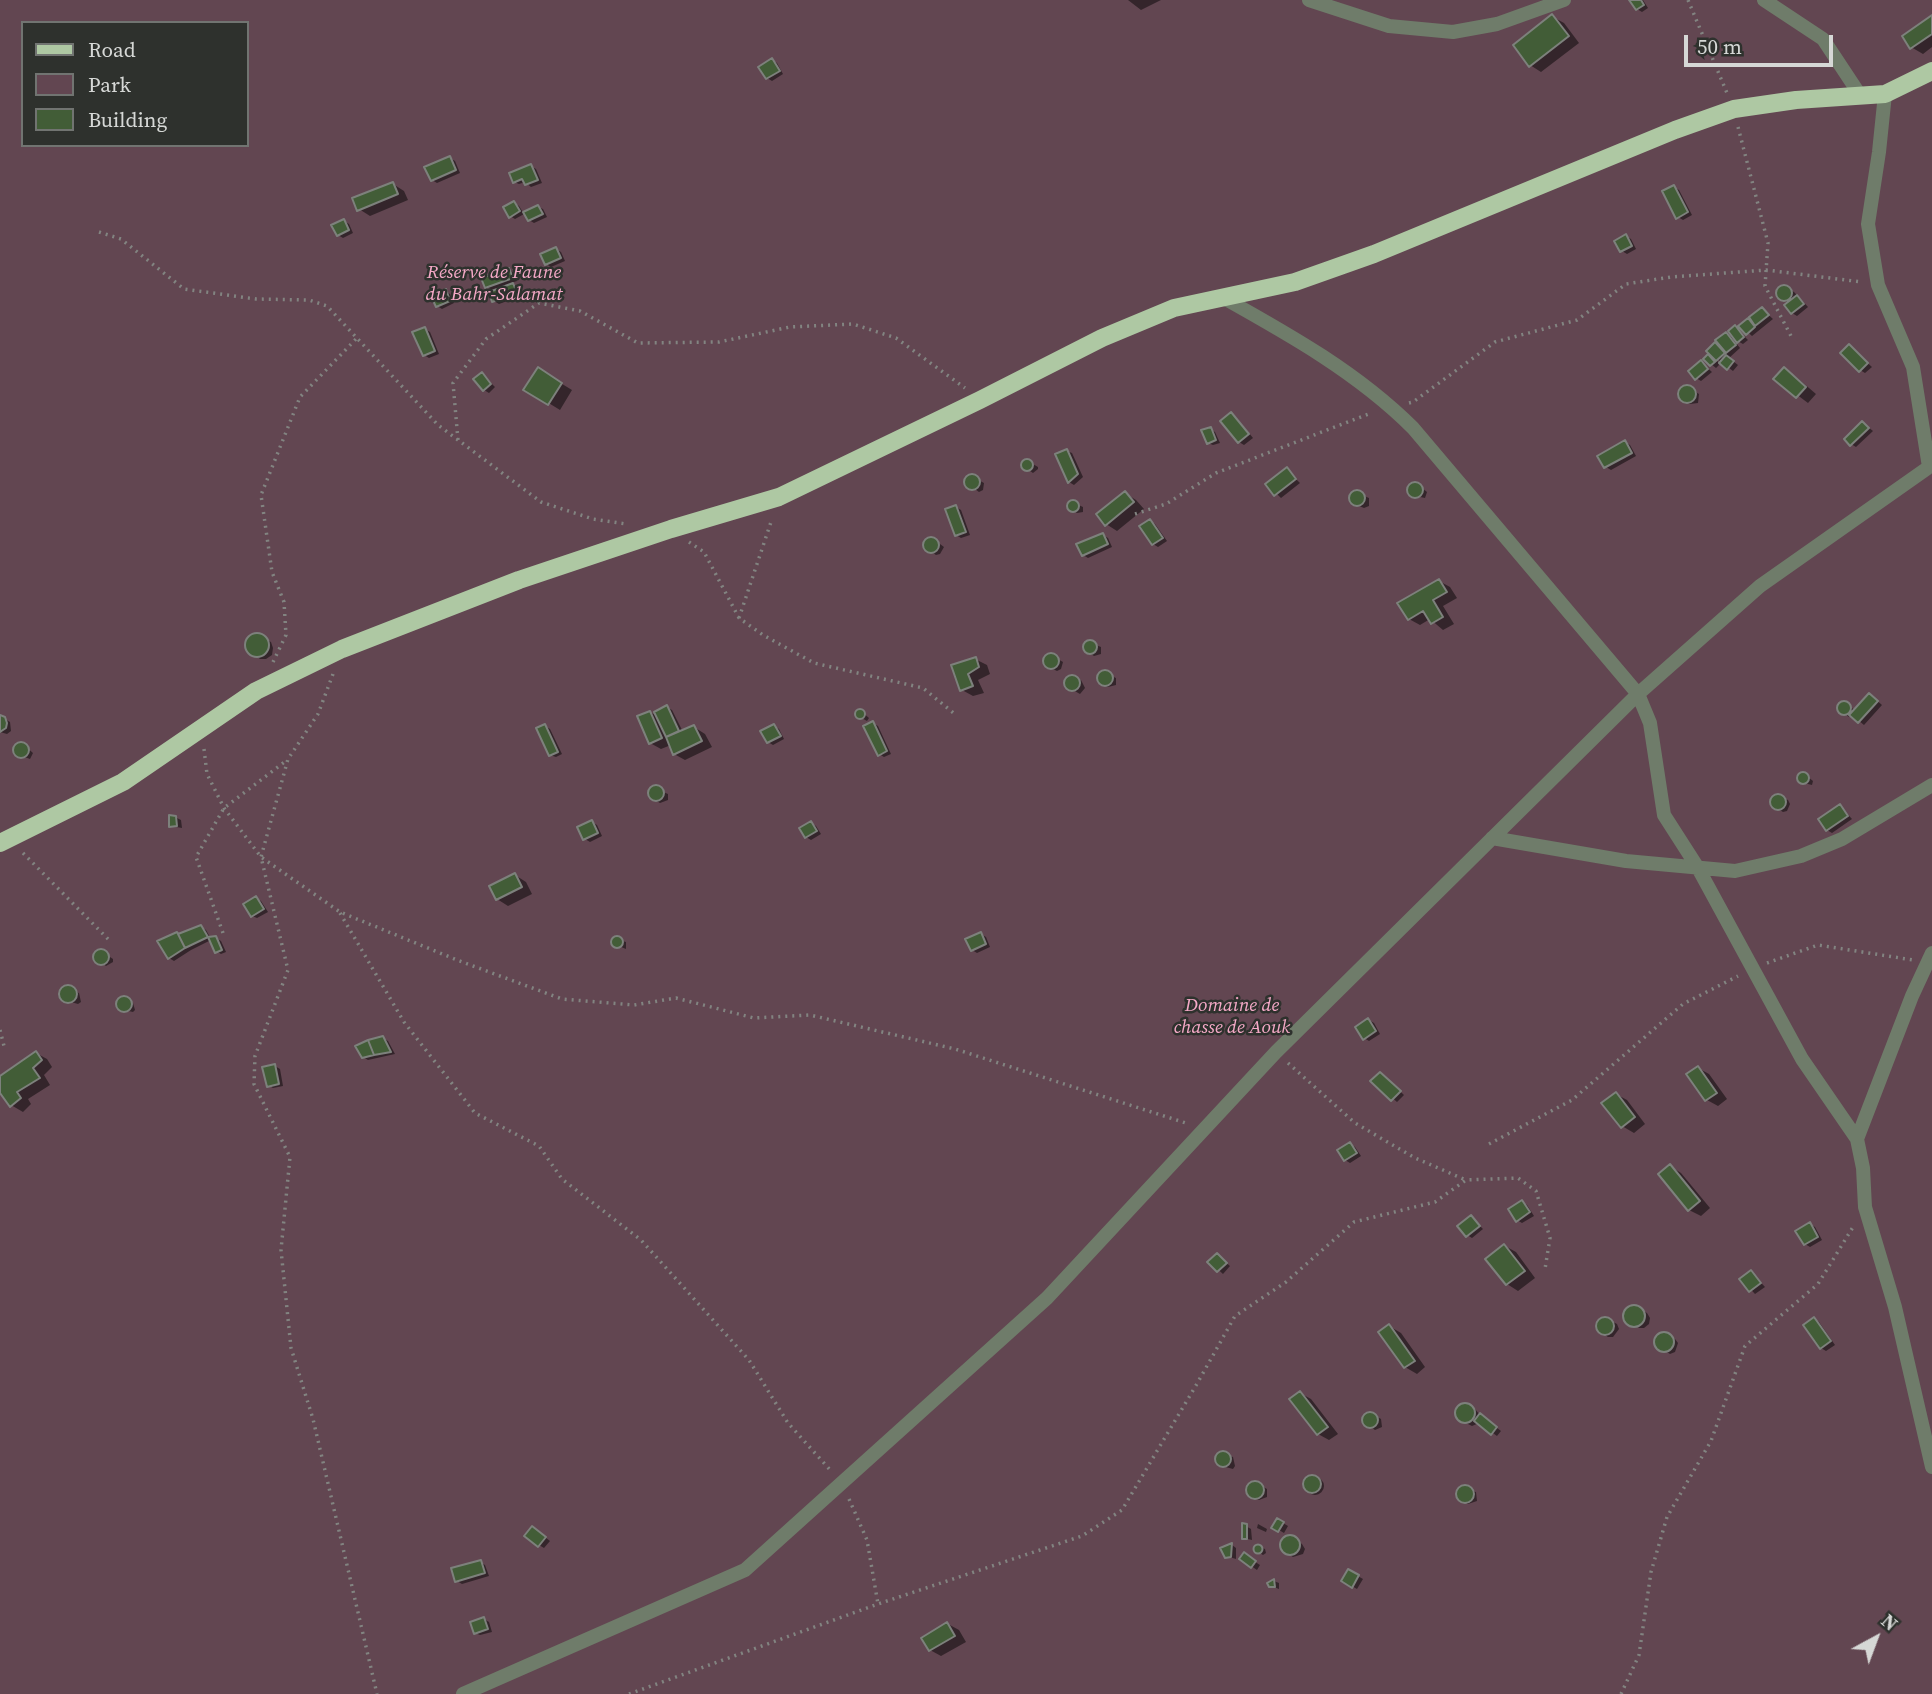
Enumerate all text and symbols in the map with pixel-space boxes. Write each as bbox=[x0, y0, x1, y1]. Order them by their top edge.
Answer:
legend bbox=[21, 21, 248, 147]
scale bar bbox=[1687, 21, 1836, 65]
text: 50 m bbox=[1697, 32, 1742, 61]
text: Road bbox=[88, 35, 136, 64]
text: Park bbox=[88, 70, 131, 99]
text: Building bbox=[88, 105, 167, 134]
park label: Réserve de Faune du Bahr-Salamat bbox=[426, 262, 562, 306]
park label: Domaine de chasse de Aouk bbox=[1174, 995, 1290, 1039]
north arrow bbox=[1841, 1603, 1911, 1673]
text: N bbox=[1876, 1608, 1904, 1637]

